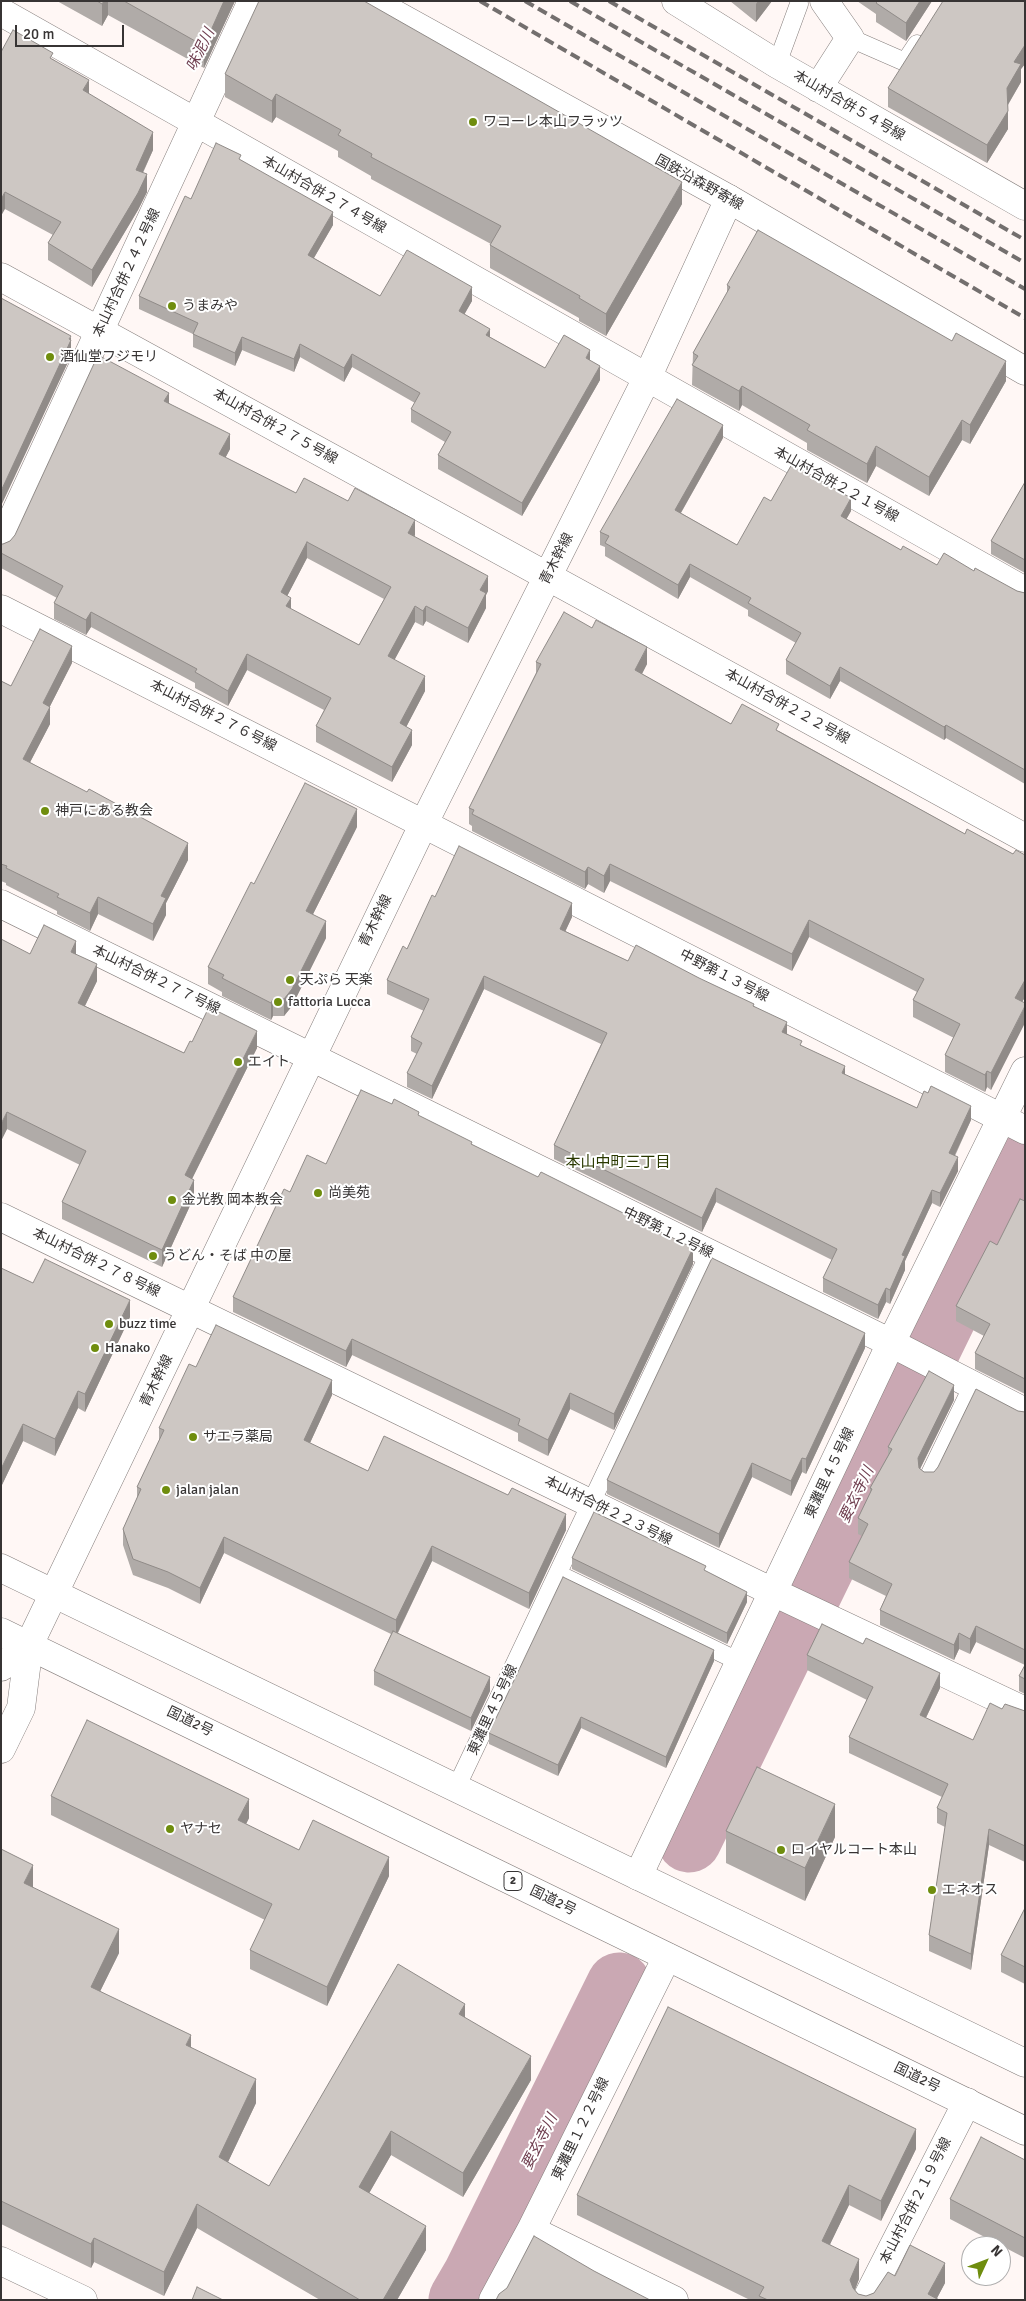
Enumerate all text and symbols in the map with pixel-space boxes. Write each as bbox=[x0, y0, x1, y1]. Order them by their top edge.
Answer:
scale bar bbox=[18, 15, 126, 47]
text: 20 m bbox=[23, 25, 54, 43]
water label: 味泥川 bbox=[183, 26, 219, 74]
street label: 本山村合併５４号線 bbox=[790, 67, 908, 145]
place label: ワコーレ本山フラッツ bbox=[483, 114, 623, 130]
marker: ワコーレ本山フラッツ bbox=[467, 116, 479, 128]
street label: 国鉄沿森野寄線 bbox=[652, 152, 746, 214]
street label: 本山村合併２７４号線 bbox=[259, 153, 389, 237]
street label: 本山村合併２４２号線 bbox=[90, 206, 164, 340]
place label: うまみや bbox=[182, 298, 238, 314]
marker: うまみや bbox=[166, 300, 178, 312]
place label: 酒仙堂フジモリ bbox=[60, 349, 158, 365]
marker: 酒仙堂フジモリ bbox=[44, 351, 56, 363]
street label: 本山村合併２７５号線 bbox=[210, 386, 340, 468]
street label: 本山村合併２２１号線 bbox=[771, 444, 901, 526]
street label: 青木幹線 bbox=[537, 530, 577, 588]
street label: 本山村合併２２２号線 bbox=[722, 666, 852, 748]
street label: 本山村合併２７６号線 bbox=[147, 677, 279, 755]
place label: 神戸にある教会 bbox=[55, 803, 153, 819]
marker: 神戸にある教会 bbox=[39, 805, 51, 817]
street label: 青木幹線 bbox=[356, 892, 396, 950]
street label: 本山村合併２７７号線 bbox=[89, 942, 223, 1018]
street label: 中野第１３号線 bbox=[677, 946, 771, 1006]
place label: 天ぷら 天楽 bbox=[300, 972, 373, 988]
marker: 天ぷら 天楽 bbox=[284, 974, 296, 986]
place label: fattoria Lucca bbox=[288, 994, 371, 1010]
marker: fattoria Lucca bbox=[272, 996, 284, 1008]
place label: エイト bbox=[248, 1054, 290, 1070]
marker: エイト bbox=[232, 1056, 244, 1068]
district label: 本山中町三丁目 bbox=[566, 1154, 670, 1172]
place label: 尚美苑 bbox=[328, 1185, 370, 1201]
marker: 尚美苑 bbox=[312, 1187, 324, 1199]
place label: 金光教 岡本教会 bbox=[182, 1192, 283, 1208]
marker: 金光教 岡本教会 bbox=[166, 1194, 178, 1206]
street label: 中野第１２号線 bbox=[620, 1204, 716, 1262]
street label: 本山村合併２７８号線 bbox=[29, 1225, 163, 1301]
place label: うどん・そば 中の屋 bbox=[163, 1248, 292, 1264]
marker: うどん・そば 中の屋 bbox=[147, 1250, 159, 1262]
place label: buzz time bbox=[119, 1316, 177, 1332]
marker: buzz time bbox=[103, 1318, 115, 1330]
place label: Hanako bbox=[105, 1340, 150, 1356]
marker: Hanako bbox=[89, 1342, 101, 1354]
street label: 青木幹線 bbox=[137, 1352, 177, 1410]
street label: 東灘里４５号線 bbox=[802, 1425, 858, 1521]
place label: サエラ薬局 bbox=[203, 1429, 273, 1445]
marker: サエラ薬局 bbox=[187, 1431, 199, 1443]
water label: 要玄寺川 bbox=[836, 1464, 878, 1526]
street label: 本山村合併２２３号線 bbox=[541, 1473, 675, 1549]
place label: jalan jalan bbox=[176, 1482, 239, 1498]
marker: jalan jalan bbox=[160, 1484, 172, 1496]
street label: 東灘里４５号線 bbox=[465, 1662, 521, 1758]
street label: 国道2号 bbox=[164, 1704, 216, 1740]
place label: ヤナセ bbox=[180, 1821, 222, 1837]
marker: ヤナセ bbox=[164, 1823, 176, 1835]
place label: ロイヤルコート本山 bbox=[791, 1842, 917, 1858]
marker: ロイヤルコート本山 bbox=[775, 1844, 787, 1856]
road number: 2 bbox=[504, 1872, 522, 1890]
place label: エネオス bbox=[942, 1882, 998, 1898]
street label: 国道2号 bbox=[527, 1883, 579, 1919]
marker: エネオス bbox=[926, 1884, 938, 1896]
street label: 国道2号 bbox=[891, 2060, 943, 2096]
street label: 東灘里１２２号線 bbox=[549, 2075, 613, 2183]
water label: 要玄寺川 bbox=[518, 2111, 562, 2173]
street label: 本山村合併２１９号線 bbox=[877, 2135, 955, 2267]
north arrow bbox=[961, 2236, 1011, 2286]
text: N bbox=[987, 2242, 1006, 2260]

